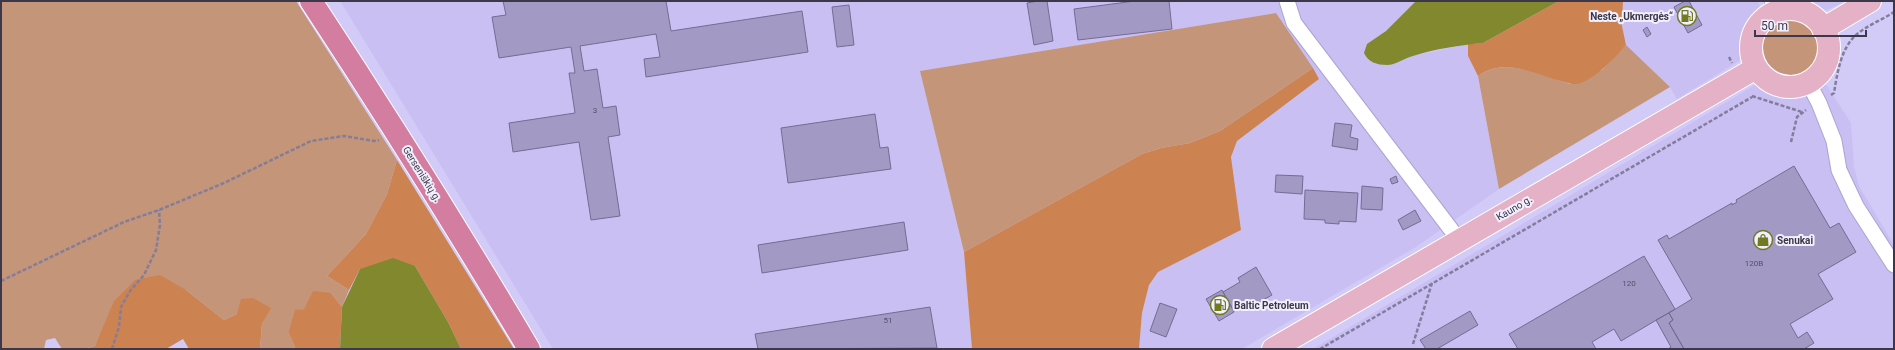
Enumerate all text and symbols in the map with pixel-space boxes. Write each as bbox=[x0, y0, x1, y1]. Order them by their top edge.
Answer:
fuel station icon: Neste „Ukmergės“ bbox=[1676, 5, 1698, 27]
place label: Neste „Ukmergės“ bbox=[1590, 11, 1673, 23]
scale bar bbox=[1755, 12, 1866, 38]
text: 50 m bbox=[1761, 19, 1788, 33]
house number: 3 bbox=[593, 106, 597, 115]
street label: Gerseniškių g. bbox=[401, 144, 443, 204]
street label: Kauno g. bbox=[1494, 193, 1534, 223]
shop icon: Senukai bbox=[1752, 229, 1774, 251]
place label: Senukai bbox=[1777, 235, 1813, 246]
house number: 120B bbox=[1745, 259, 1763, 268]
house number: 120 bbox=[1622, 279, 1636, 288]
fuel station icon: Baltic Petroleum bbox=[1209, 294, 1231, 316]
place label: Baltic Petroleum bbox=[1234, 300, 1309, 311]
house number: 51 bbox=[884, 316, 893, 325]

